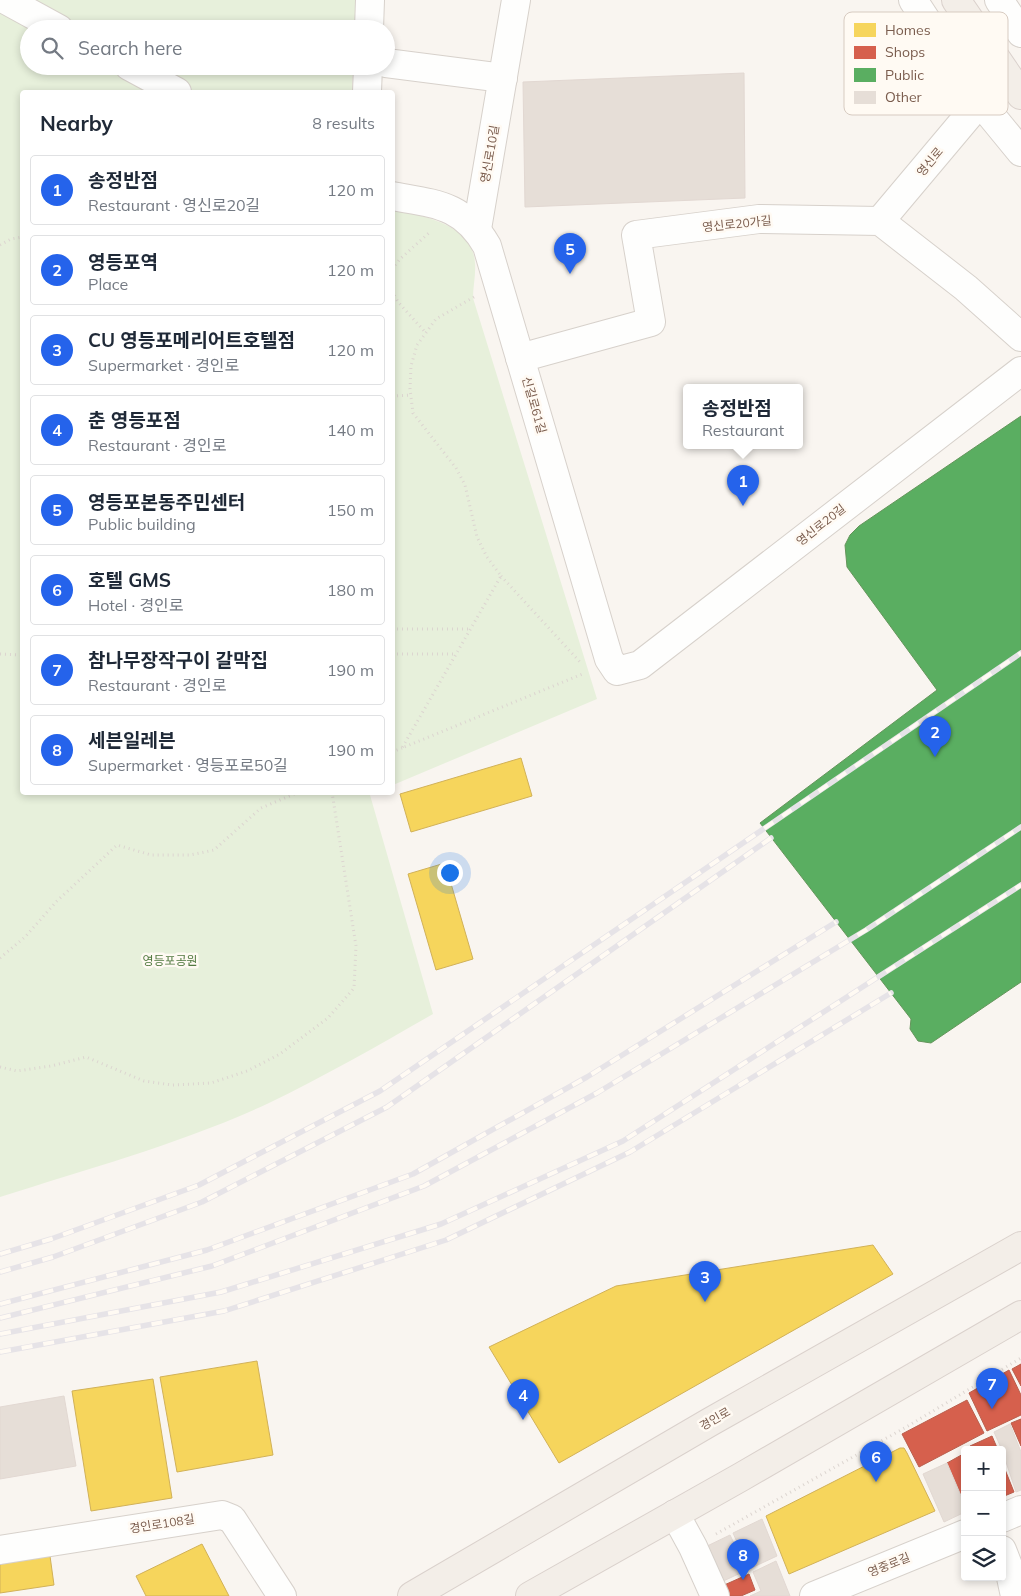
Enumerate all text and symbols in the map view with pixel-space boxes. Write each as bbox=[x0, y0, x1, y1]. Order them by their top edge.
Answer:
legend bbox=[844, 12, 1008, 115]
search box bbox=[20, 20, 395, 75]
text: Homes bbox=[885, 21, 931, 39]
icon: search bbox=[38, 34, 66, 62]
text: Search here bbox=[78, 36, 182, 60]
text: Shops bbox=[885, 43, 925, 61]
text: Public bbox=[885, 66, 924, 84]
text: Other bbox=[885, 88, 923, 106]
text: Nearby bbox=[40, 110, 113, 136]
text: 8 results bbox=[312, 113, 375, 133]
street label: 영신로10길 bbox=[477, 124, 502, 184]
street label: 영신로 bbox=[913, 144, 946, 179]
text: 송정반점 bbox=[88, 168, 158, 192]
text: 1 bbox=[52, 180, 62, 200]
text: 120 m bbox=[327, 180, 374, 200]
text: Restaurant · 영신로20길 bbox=[88, 195, 260, 215]
street label: 영신로20가길 bbox=[702, 212, 772, 235]
pin: 5 bbox=[554, 233, 586, 274]
text: 영등포역 bbox=[88, 250, 158, 274]
text: 2 bbox=[52, 260, 62, 280]
text: 120 m bbox=[327, 260, 374, 280]
text: Place bbox=[88, 274, 128, 294]
text: CU 영등포메리어트호텔점 bbox=[88, 328, 295, 352]
text: 3 bbox=[52, 340, 62, 360]
text: 120 m bbox=[327, 340, 374, 360]
text: Supermarket · 경인로 bbox=[88, 355, 239, 375]
street label: 신길로61길 bbox=[519, 375, 550, 435]
popup bbox=[683, 384, 803, 449]
text: 송정반점 bbox=[702, 396, 772, 420]
text: 춘 영등포점 bbox=[88, 408, 181, 432]
text: 4 bbox=[52, 420, 62, 440]
text: 140 m bbox=[327, 420, 374, 440]
text: Restaurant bbox=[702, 420, 784, 440]
text: Restaurant · 경인로 bbox=[88, 435, 226, 455]
pin: 1 bbox=[727, 465, 759, 506]
text: 영등포본동주민센터 bbox=[88, 490, 245, 514]
text: 5 bbox=[52, 500, 62, 520]
text: 150 m bbox=[327, 500, 374, 520]
street label: 영신로20길 bbox=[793, 501, 848, 549]
text: Public building bbox=[88, 514, 196, 534]
text: 호텔 GMS bbox=[88, 568, 171, 592]
text: 6 bbox=[52, 580, 62, 600]
text: 180 m bbox=[327, 580, 374, 600]
text: Hotel · 경인로 bbox=[88, 595, 184, 615]
text: 참나무장작구이 갈막집 bbox=[88, 648, 268, 672]
text: 7 bbox=[52, 660, 62, 680]
text: 190 m bbox=[327, 660, 374, 680]
text: Restaurant · 경인로 bbox=[88, 675, 226, 695]
pin: 2 bbox=[919, 716, 951, 757]
text: 세븐일레븐 bbox=[88, 728, 175, 752]
text: 8 bbox=[52, 740, 62, 760]
text: 190 m bbox=[327, 740, 374, 760]
text: Supermarket · 영등포로50길 bbox=[88, 755, 288, 775]
your location bbox=[437, 860, 463, 886]
park label: 영등포공원 bbox=[142, 953, 198, 968]
pin: 3 bbox=[689, 1261, 721, 1302]
pin: 7 bbox=[976, 1368, 1008, 1409]
pin: 4 bbox=[507, 1379, 539, 1420]
street label: 경인로 bbox=[697, 1404, 733, 1433]
pin: 6 bbox=[860, 1441, 892, 1482]
map controls bbox=[961, 1446, 1006, 1581]
button: + bbox=[961, 1446, 1006, 1491]
button: − bbox=[961, 1491, 1006, 1536]
street label: 경인로108길 bbox=[128, 1511, 196, 1536]
button: layers bbox=[961, 1536, 1006, 1581]
pin: 8 bbox=[727, 1539, 759, 1580]
street label: 영중로길 bbox=[866, 1549, 912, 1580]

